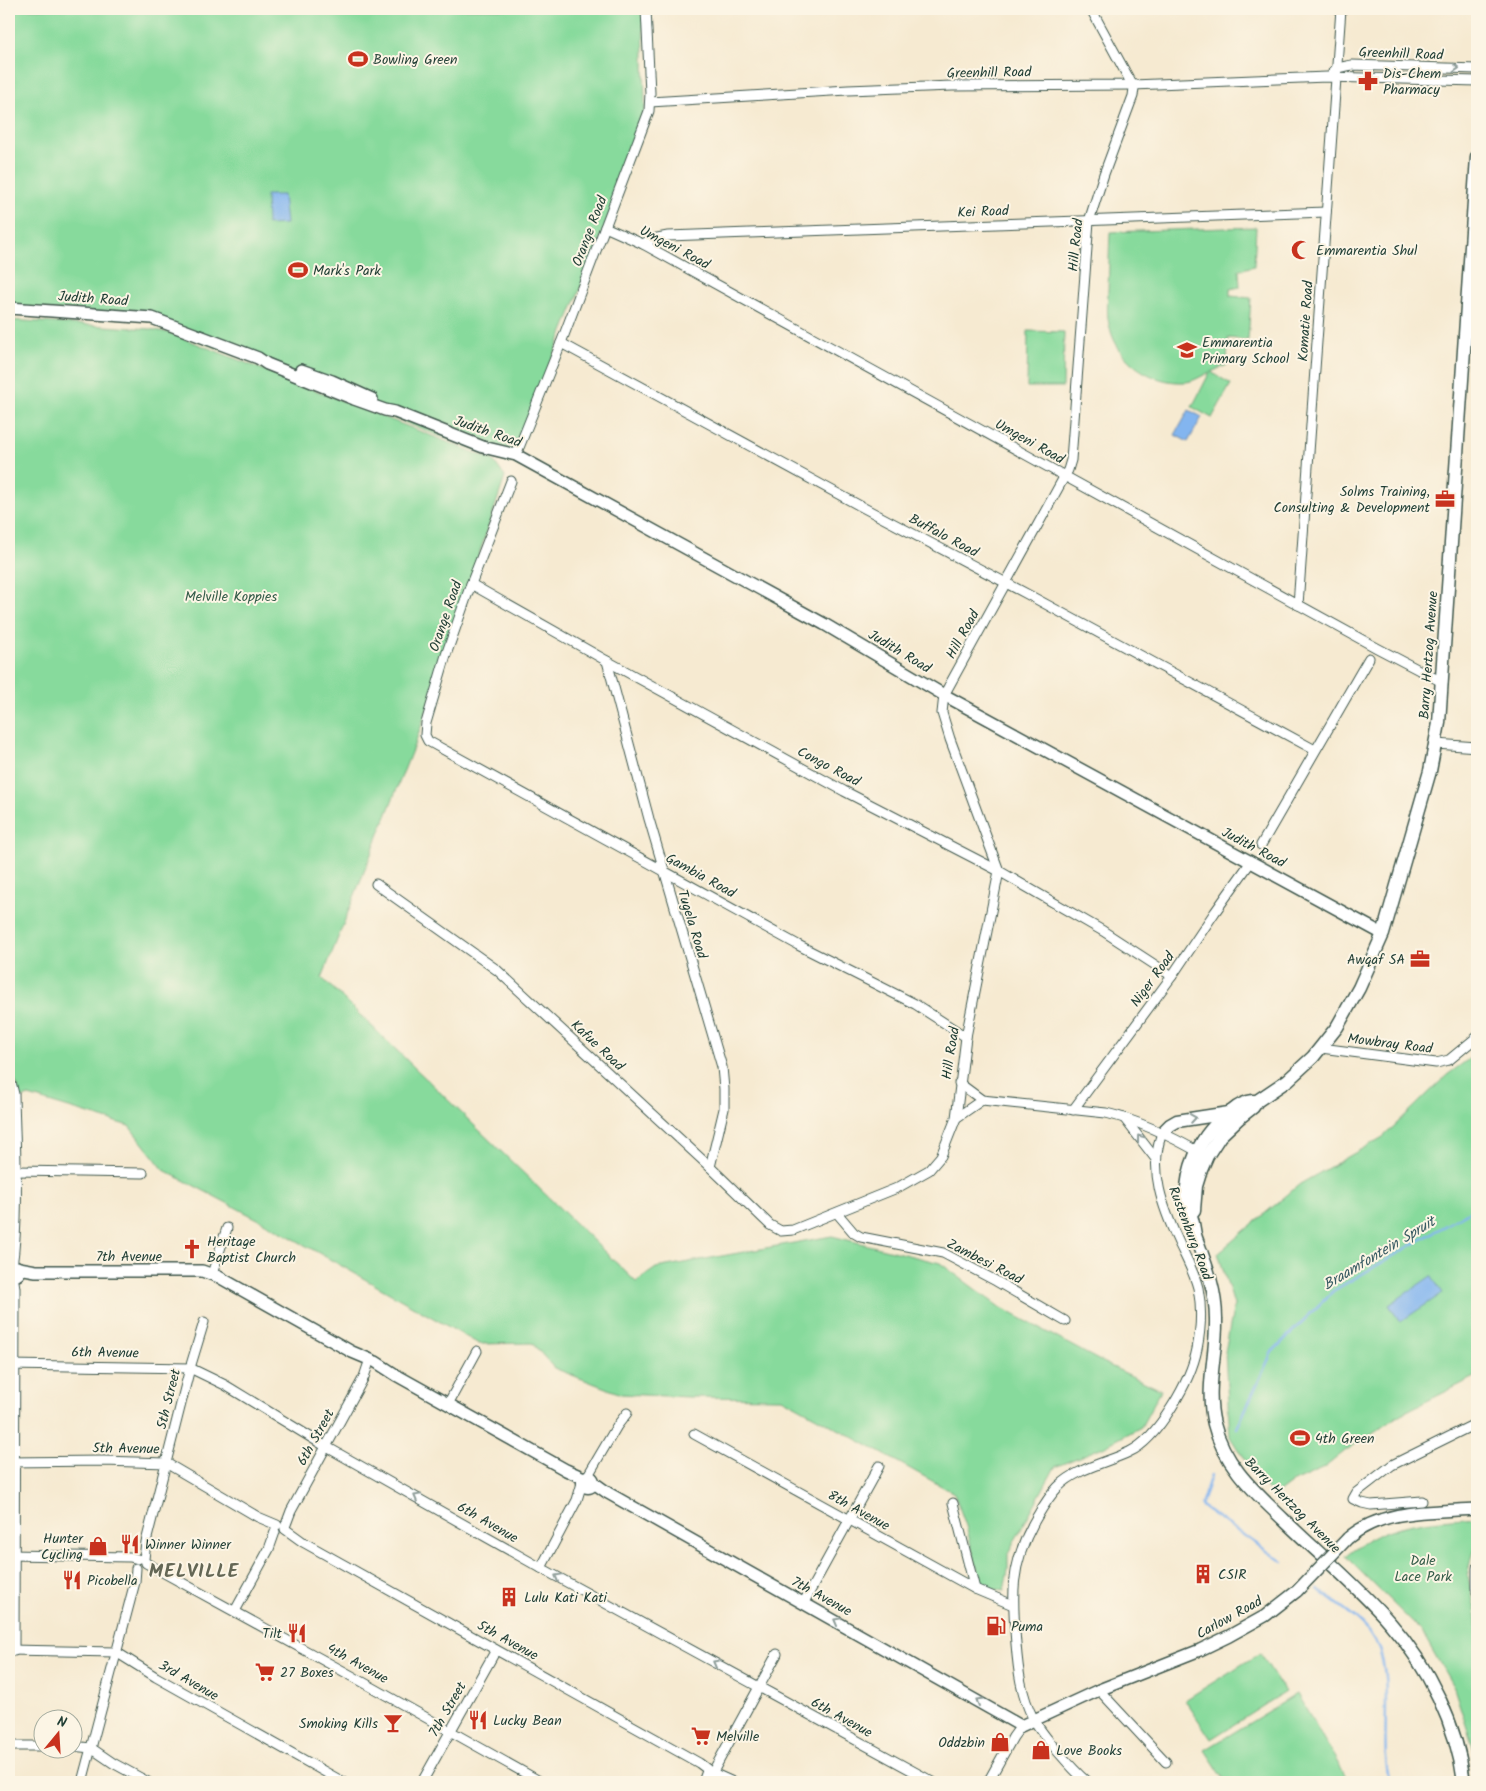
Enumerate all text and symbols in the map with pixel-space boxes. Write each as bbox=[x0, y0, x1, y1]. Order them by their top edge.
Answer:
street label: Greenhill Road bbox=[1358, 42, 1445, 67]
sports icon: Bowling Green bbox=[347, 48, 369, 70]
place label: Bowling Green bbox=[373, 49, 457, 71]
street label: Greenhill Road bbox=[947, 61, 1033, 85]
place label: Dis-Chem Pharmacy bbox=[1383, 63, 1441, 101]
one-way arrow bbox=[1452, 63, 1460, 74]
pharmacy icon: Dis-Chem Pharmacy bbox=[1357, 70, 1379, 92]
street label: Orange Road bbox=[566, 192, 614, 270]
street label: Kei Road bbox=[957, 200, 1010, 224]
street label: Hill Road bbox=[1062, 216, 1090, 273]
street label: Umgeni Road bbox=[635, 220, 715, 276]
mosque icon: Emmarentia Shul bbox=[1290, 239, 1312, 261]
place label: Emmarentia Shul bbox=[1316, 240, 1418, 262]
sports icon: Mark's Park bbox=[287, 259, 309, 281]
place label: Mark's Park bbox=[313, 260, 381, 282]
street label: Komatie Road bbox=[1292, 279, 1320, 362]
street label: Judith Road bbox=[57, 286, 130, 312]
place label: Emmarentia Primary School bbox=[1202, 332, 1290, 370]
school or university icon: Emmarentia Primary School bbox=[1176, 339, 1198, 361]
street label: Judith Road bbox=[451, 410, 525, 454]
street label: Umgeni Road bbox=[991, 414, 1069, 471]
place label: Solms Training, Consulting & Development bbox=[1273, 481, 1431, 519]
office icon: Solms Training, Consulting & Development bbox=[1434, 488, 1456, 510]
street label: Buffalo Road bbox=[905, 508, 983, 564]
street label: Orange Road bbox=[424, 577, 469, 655]
park label: Melville Koppies bbox=[185, 586, 277, 608]
street label: Barry Hertzog Avenue bbox=[1414, 589, 1445, 720]
street label: Hill Road bbox=[940, 605, 986, 663]
street label: Judith Road bbox=[864, 624, 936, 680]
street label: Congo Road bbox=[793, 741, 865, 793]
street label: Judith Road bbox=[1217, 822, 1291, 875]
street label: Gambia Road bbox=[661, 848, 740, 905]
street label: Tugela Road bbox=[671, 887, 713, 962]
street label: Niger Road bbox=[1125, 946, 1181, 1012]
office icon: Awqaf SA bbox=[1409, 948, 1431, 970]
place label: Awqaf SA bbox=[1347, 949, 1405, 971]
street label: Kafue Road bbox=[565, 1015, 630, 1077]
street label: Hill Road bbox=[936, 1024, 966, 1081]
street label: Mowbray Road bbox=[1346, 1028, 1435, 1060]
one-way arrow bbox=[1190, 1113, 1198, 1124]
one-way arrow bbox=[1137, 1134, 1146, 1144]
street label: Rustenburg Road bbox=[1162, 1183, 1218, 1285]
water label: Braamfontein Spruit bbox=[1319, 1210, 1442, 1297]
place label: Heritage Baptist Church bbox=[207, 1231, 296, 1269]
street label: Zambesi Road bbox=[943, 1233, 1027, 1291]
church icon: Heritage Baptist Church bbox=[181, 1238, 203, 1260]
street label: 7th Avenue bbox=[96, 1246, 163, 1268]
street label: 6th Avenue bbox=[71, 1341, 140, 1365]
street label: 5th Street bbox=[151, 1366, 187, 1432]
street label: 6th Street bbox=[291, 1405, 341, 1470]
sports icon: 4th Green bbox=[1289, 1427, 1311, 1449]
place label: 4th Green bbox=[1315, 1428, 1375, 1450]
street label: 5th Avenue bbox=[92, 1437, 160, 1461]
street label: Barry Hertzog Avenue bbox=[1239, 1452, 1346, 1559]
street label: 8th Avenue bbox=[823, 1485, 894, 1537]
one-way arrow bbox=[413, 1494, 422, 1504]
street label: 6th Avenue bbox=[453, 1496, 523, 1550]
place label: Hunter Cycling bbox=[41, 1528, 84, 1566]
restaurant icon: Winner Winner bbox=[119, 1533, 141, 1555]
place label: Winner Winner bbox=[145, 1534, 232, 1556]
shop icon: Hunter Cycling bbox=[87, 1535, 109, 1557]
park label: Dale Lace Park bbox=[1394, 1550, 1452, 1588]
district label: MELVILLE bbox=[149, 1557, 240, 1587]
building icon: CSIR bbox=[1192, 1563, 1214, 1585]
place label: CSIR bbox=[1218, 1564, 1246, 1586]
restaurant icon: Picobella bbox=[61, 1569, 83, 1591]
place label: Picobella bbox=[87, 1570, 138, 1592]
street label: 7th Avenue bbox=[787, 1571, 856, 1623]
one-way arrow bbox=[555, 1573, 564, 1583]
building icon: Lulu Kati Kati bbox=[498, 1586, 520, 1608]
place label: Lulu Kati Kati bbox=[524, 1587, 608, 1609]
street label: Carlow Road bbox=[1192, 1590, 1267, 1645]
street label: 5th Avenue bbox=[473, 1615, 543, 1667]
fuel station icon: Puma bbox=[985, 1615, 1007, 1637]
place label: Puma bbox=[1011, 1616, 1043, 1638]
one-way arrow bbox=[834, 1618, 843, 1628]
restaurant icon: Tilt bbox=[286, 1622, 308, 1644]
place label: Tilt bbox=[262, 1623, 283, 1645]
street label: 4th Avenue bbox=[323, 1638, 393, 1690]
street label: 3rd Avenue bbox=[154, 1655, 223, 1707]
one-way arrow bbox=[713, 1660, 722, 1670]
supermarket icon: 27 Boxes bbox=[254, 1661, 276, 1683]
place label: 27 Boxes bbox=[280, 1662, 334, 1684]
street label: 7th Street bbox=[423, 1677, 473, 1741]
street label: 6th Avenue bbox=[807, 1692, 877, 1744]
one-way arrow bbox=[975, 1698, 984, 1708]
north arrow bbox=[32, 1708, 82, 1758]
restaurant icon: Lucky Bean bbox=[467, 1709, 489, 1731]
place label: Lucky Bean bbox=[493, 1710, 562, 1732]
text: N bbox=[54, 1711, 69, 1734]
bar icon: Smoking Kills bbox=[382, 1712, 404, 1734]
place label: Smoking Kills bbox=[299, 1713, 378, 1735]
supermarket icon: Melville bbox=[690, 1725, 712, 1747]
place label: Melville bbox=[716, 1726, 760, 1748]
shop icon: Oddzbin bbox=[989, 1731, 1011, 1753]
place label: Oddzbin bbox=[938, 1732, 985, 1754]
shop icon: Love Books bbox=[1030, 1739, 1052, 1761]
place label: Love Books bbox=[1056, 1740, 1122, 1762]

